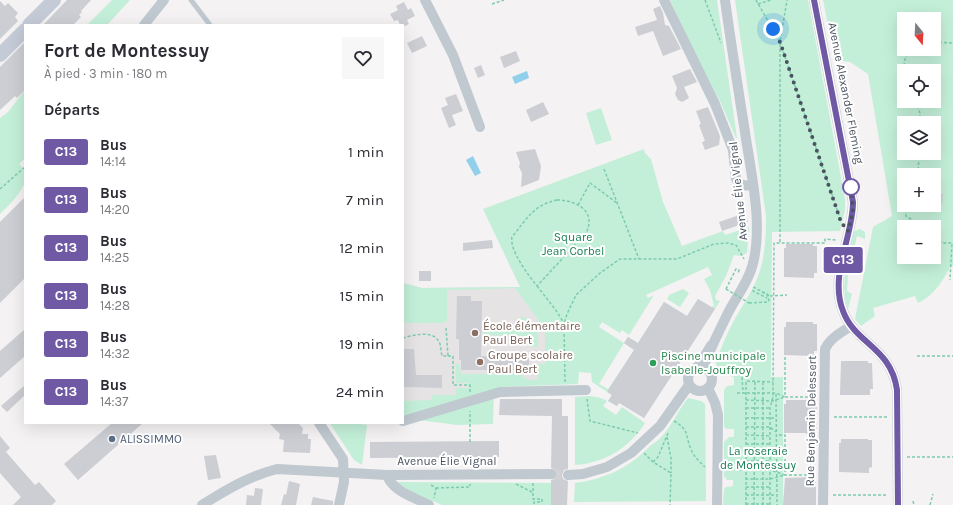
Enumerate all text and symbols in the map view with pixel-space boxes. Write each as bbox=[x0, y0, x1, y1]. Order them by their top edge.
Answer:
north arrow bbox=[897, 12, 941, 56]
map controls bbox=[897, 12, 941, 264]
your location bbox=[763, 19, 783, 39]
street label: Avenue Alexander Fleming bbox=[825, 21, 867, 165]
button: heart bbox=[342, 37, 384, 79]
text: Fort de Montessuy bbox=[44, 40, 209, 62]
button: locate bbox=[897, 64, 941, 108]
text: À pied · 3 min · 180 m bbox=[44, 66, 167, 81]
text: Départs bbox=[44, 101, 100, 119]
button: layers bbox=[897, 116, 941, 160]
text: Bus bbox=[100, 136, 127, 154]
street label: Avenue Élie Vignal bbox=[725, 141, 750, 241]
text: C13 bbox=[55, 143, 77, 160]
text: 1 min bbox=[348, 143, 384, 161]
text: 14:14 bbox=[100, 154, 126, 169]
button: + bbox=[897, 168, 941, 212]
unlabelled marker bbox=[842, 178, 860, 196]
text: Bus bbox=[100, 184, 127, 202]
text: C13 bbox=[55, 191, 77, 208]
text: 7 min bbox=[346, 191, 384, 209]
text: 14:20 bbox=[100, 202, 130, 217]
button: − bbox=[897, 220, 941, 264]
park label: Square Jean Corbel bbox=[542, 230, 604, 258]
text: Bus bbox=[100, 232, 127, 250]
text: C13 bbox=[55, 239, 77, 256]
text: 12 min bbox=[339, 239, 384, 257]
line badge: C13 bbox=[820, 247, 866, 273]
text: 14:25 bbox=[100, 250, 129, 265]
text: C13 bbox=[832, 251, 854, 268]
text: Bus bbox=[100, 280, 127, 298]
text: C13 bbox=[55, 287, 77, 304]
text: 15 min bbox=[339, 287, 384, 305]
text: 14:28 bbox=[100, 298, 130, 313]
place label: École élémentaire Paul Bert bbox=[483, 318, 580, 347]
text: Bus bbox=[100, 328, 127, 346]
marker: École élémentaire Paul Bert bbox=[470, 328, 480, 338]
text: C13 bbox=[55, 335, 77, 352]
text: 19 min bbox=[339, 335, 384, 353]
text: 14:32 bbox=[100, 346, 130, 361]
place label: Groupe scolaire Paul Bert bbox=[488, 348, 573, 376]
place label: Piscine municipale Isabelle-Jouffroy bbox=[661, 349, 766, 377]
street label: Rue Benjamin Delessert bbox=[803, 355, 819, 487]
marker: Groupe scolaire Paul Bert bbox=[475, 357, 485, 367]
marker: Piscine municipale Isabelle-Jouffroy bbox=[648, 358, 658, 368]
text: Bus bbox=[100, 376, 127, 394]
text: C13 bbox=[55, 383, 77, 400]
text: 24 min bbox=[336, 383, 384, 401]
text: 14:37 bbox=[100, 394, 128, 409]
place label: ALISSIMMO bbox=[120, 432, 182, 446]
marker: ALISSIMMO bbox=[107, 434, 117, 444]
park label: La roseraie de Montessuy bbox=[720, 444, 797, 472]
street label: Avenue Élie Vignal bbox=[397, 453, 497, 468]

